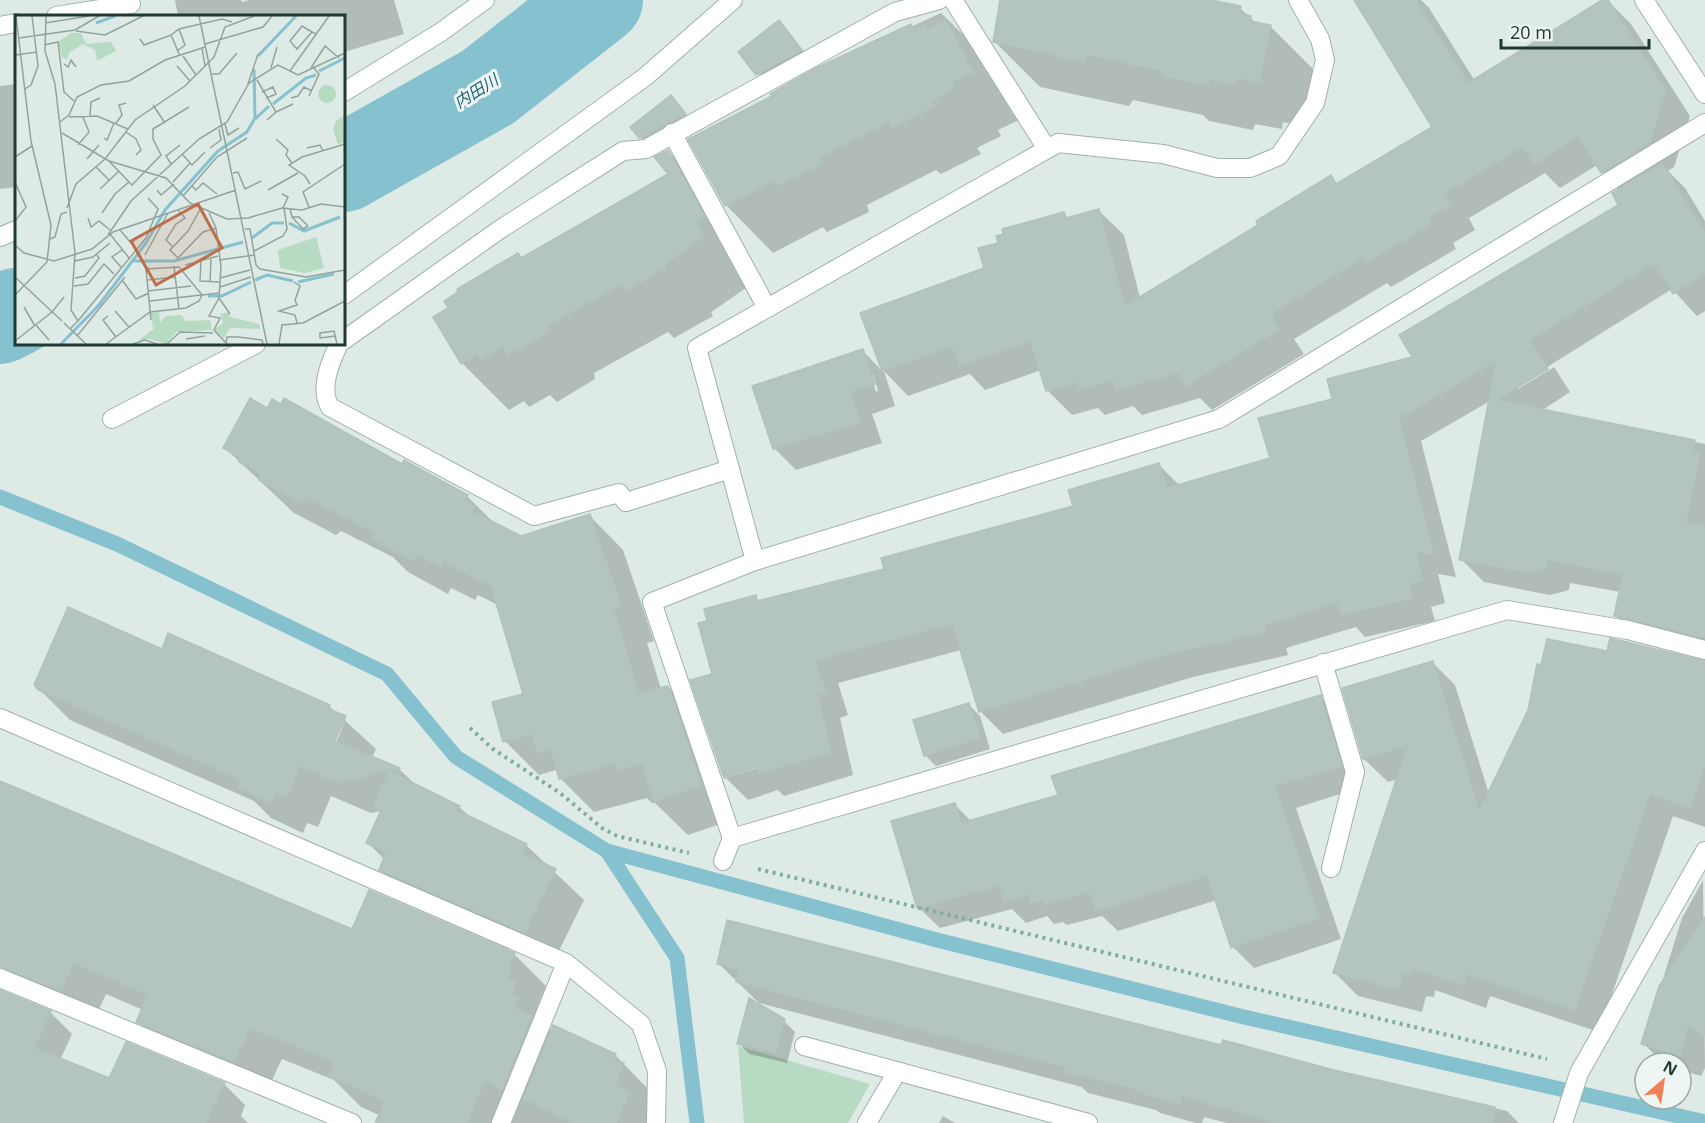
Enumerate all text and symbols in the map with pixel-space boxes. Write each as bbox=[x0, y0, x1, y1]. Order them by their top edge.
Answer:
scale bar bbox=[1501, 12, 1650, 50]
inset map bbox=[15, 15, 345, 345]
text: 20 m bbox=[1510, 20, 1552, 44]
water label: 内田川 bbox=[450, 68, 504, 113]
north arrow bbox=[1633, 1051, 1693, 1111]
text: N bbox=[1659, 1055, 1681, 1081]

